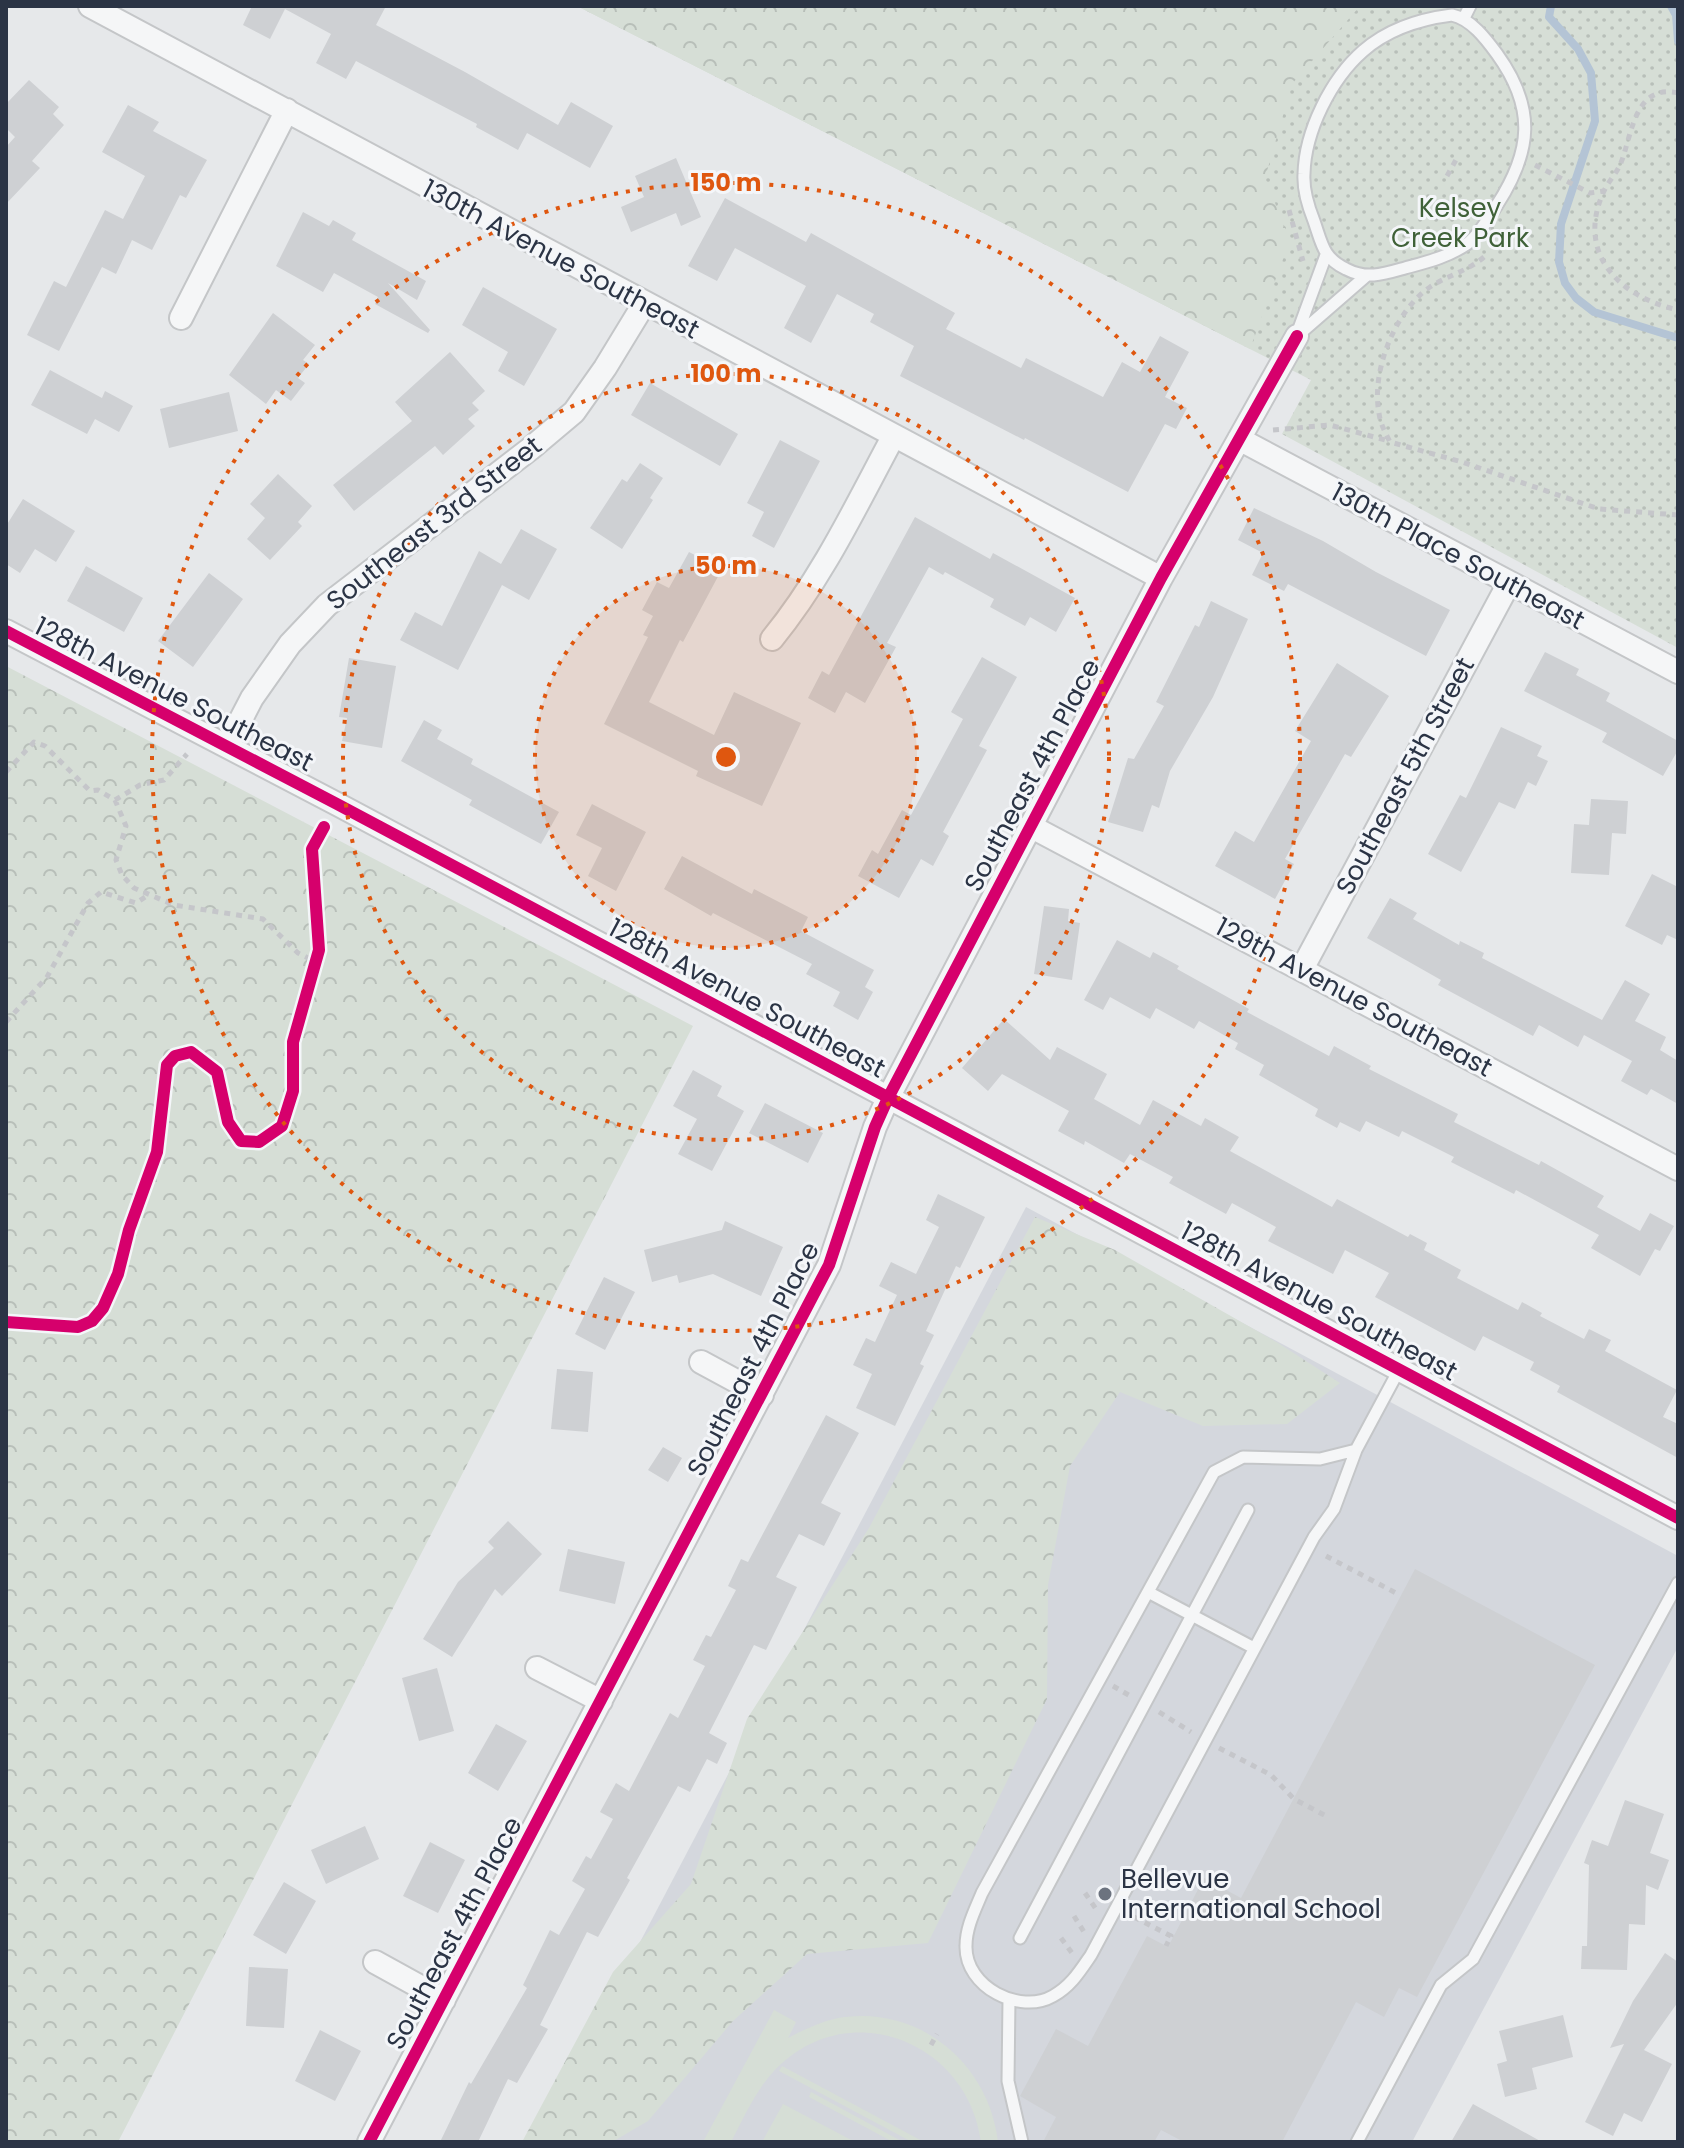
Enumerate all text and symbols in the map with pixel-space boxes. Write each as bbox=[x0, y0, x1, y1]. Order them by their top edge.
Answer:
text: 150 m bbox=[691, 166, 761, 199]
street label: 130th Avenue Southeast bbox=[416, 171, 706, 347]
park label: Kelsey Creek Park bbox=[1391, 190, 1530, 256]
text: 100 m bbox=[691, 357, 761, 390]
street label: Southeast 3rd Street bbox=[319, 428, 549, 618]
street label: 130th Place Southeast bbox=[1325, 474, 1591, 638]
text: 50 m bbox=[695, 549, 757, 582]
street label: 128th Avenue Southeast bbox=[28, 608, 320, 780]
street label: Southeast 5th Street bbox=[1327, 651, 1483, 901]
street label: Southeast 4th Place bbox=[955, 652, 1109, 898]
centre of rings bbox=[712, 743, 740, 771]
street label: 129th Avenue Southeast bbox=[1209, 909, 1499, 1085]
street label: 128th Avenue Southeast bbox=[602, 910, 892, 1086]
street label: 128th Avenue Southeast bbox=[1174, 1213, 1464, 1389]
street label: Southeast 4th Place bbox=[678, 1236, 828, 1482]
street label: Southeast 4th Place bbox=[377, 1810, 531, 2056]
place label: Bellevue International School bbox=[1121, 1861, 1381, 1927]
marker: Bellevue International School bbox=[1096, 1885, 1114, 1903]

